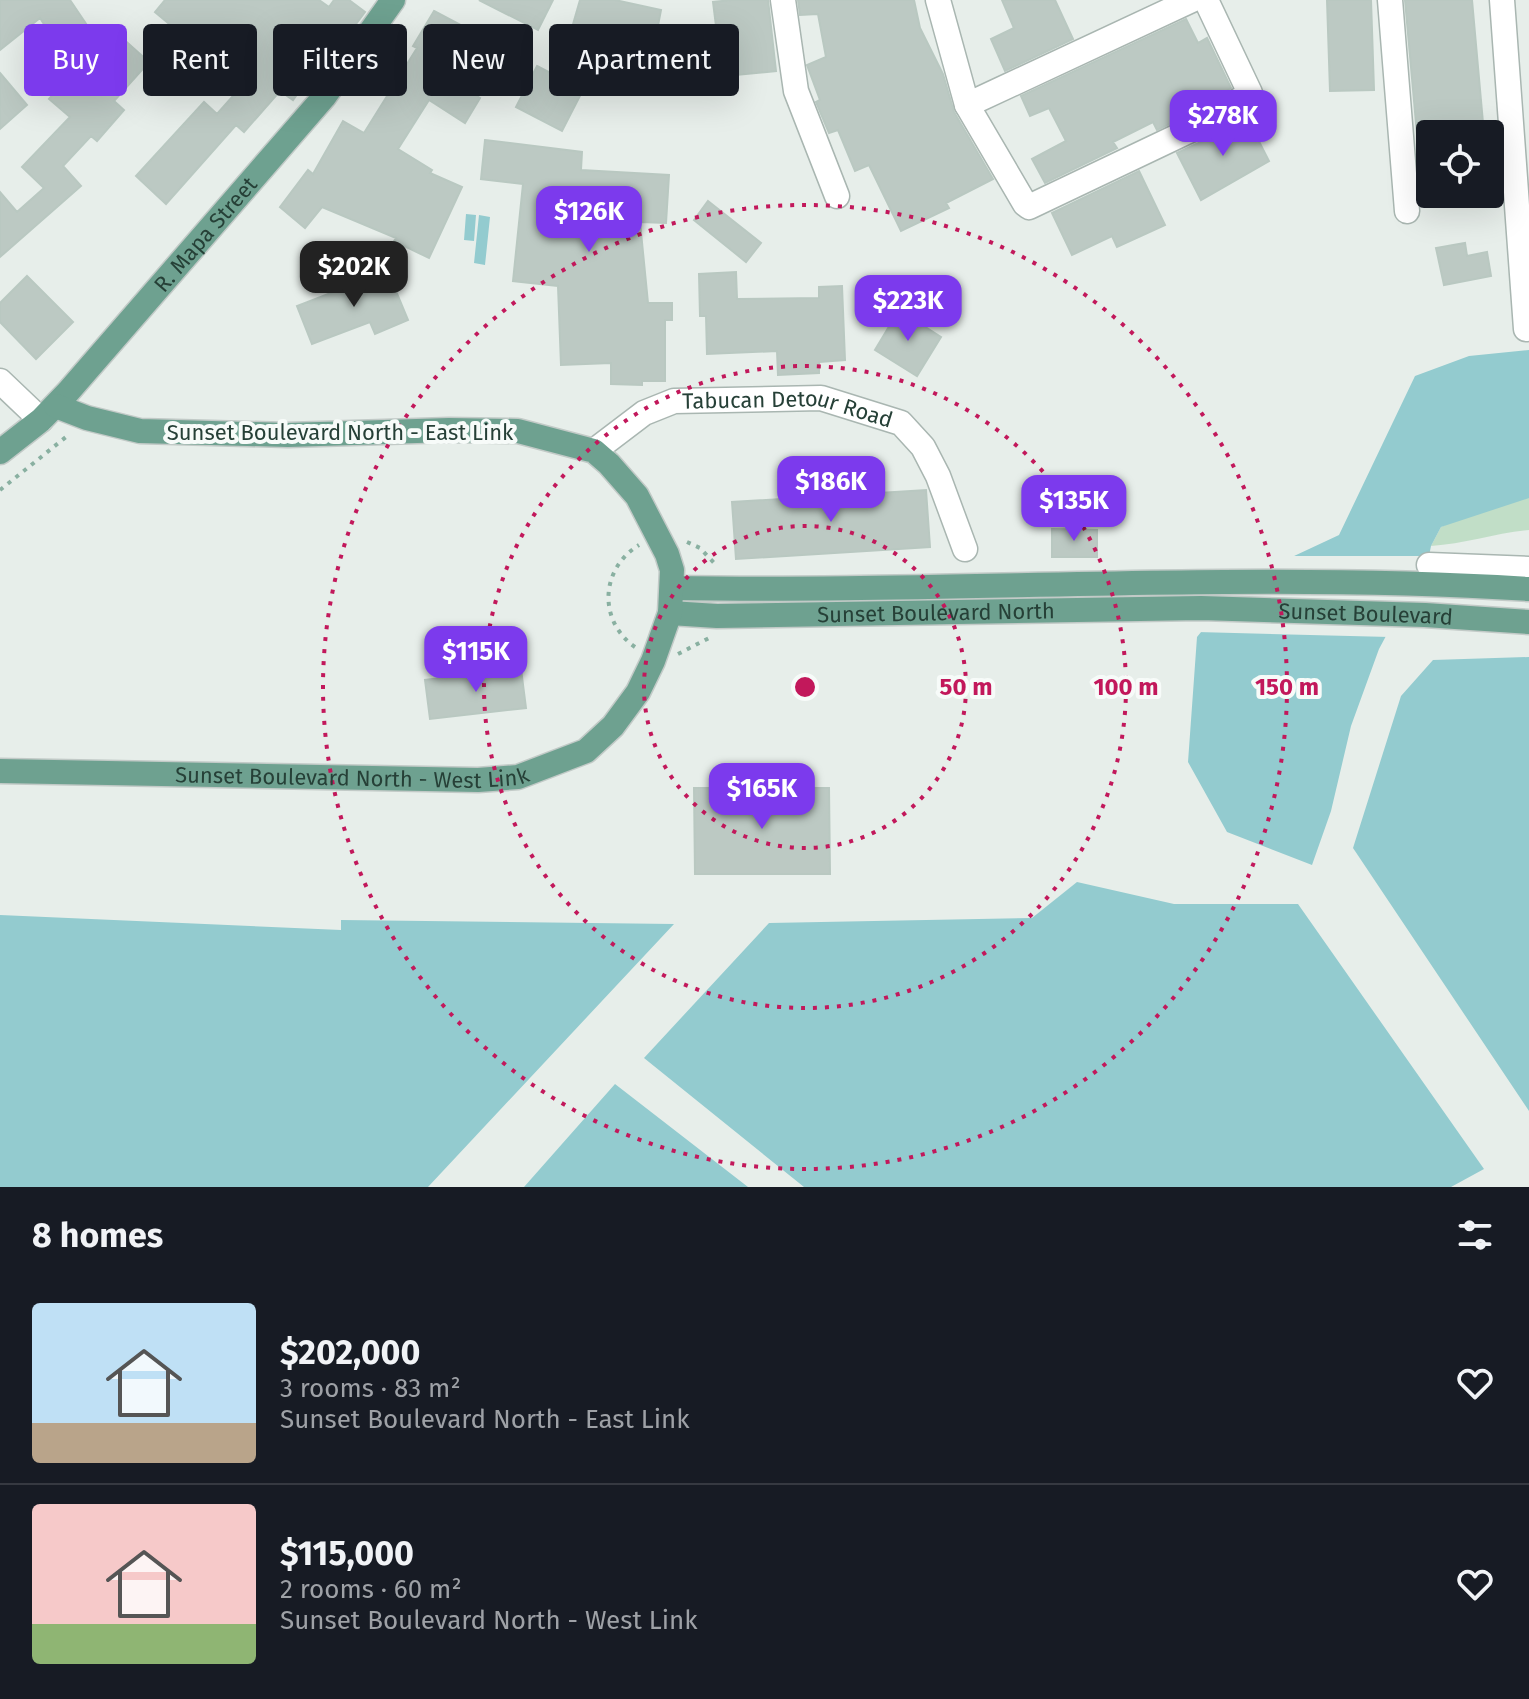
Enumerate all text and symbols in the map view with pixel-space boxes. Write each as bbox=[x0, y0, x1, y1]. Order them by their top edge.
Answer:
chip: Buy bbox=[24, 24, 127, 96]
chip: Rent bbox=[143, 24, 257, 96]
chip: Filters bbox=[273, 24, 407, 96]
chip: New bbox=[423, 24, 533, 96]
chip: Apartment bbox=[549, 24, 739, 96]
pin: $278K bbox=[1167, 90, 1279, 158]
text: $278K bbox=[1188, 100, 1258, 131]
map controls bbox=[1416, 120, 1504, 208]
button: locate bbox=[1416, 120, 1504, 208]
street label: R. Mapa Street bbox=[148, 171, 263, 298]
pin: $126K bbox=[533, 186, 645, 254]
text: $126K bbox=[554, 196, 624, 227]
pin: $202K bbox=[298, 241, 410, 309]
text: $202K bbox=[318, 251, 390, 282]
pin: $223K bbox=[852, 275, 964, 343]
text: $223K bbox=[873, 285, 943, 316]
street label: Tabucan Detour Road bbox=[682, 385, 896, 434]
street label: Sunset Boulevard North - East Link bbox=[167, 419, 514, 446]
pin: $186K bbox=[775, 456, 887, 524]
text: $186K bbox=[795, 466, 867, 497]
pin: $135K bbox=[1018, 475, 1130, 543]
text: $135K bbox=[1039, 485, 1109, 516]
street label: Sunset Boulevard North bbox=[817, 597, 1055, 628]
street label: Sunset Boulevard bbox=[1278, 597, 1454, 631]
pin: $115K bbox=[420, 626, 532, 694]
text: $115K bbox=[442, 636, 510, 667]
centre of rings bbox=[791, 673, 819, 701]
text: 50 m bbox=[940, 673, 992, 701]
text: 100 m bbox=[1093, 673, 1159, 701]
text: 150 m bbox=[1255, 673, 1319, 701]
street label: Sunset Boulevard North - West Link bbox=[175, 761, 534, 794]
pin: $165K bbox=[706, 763, 818, 831]
text: $165K bbox=[727, 773, 797, 804]
icon: filters bbox=[1453, 1213, 1497, 1257]
text: 8 homes bbox=[32, 1215, 163, 1256]
text: $202,000 bbox=[280, 1332, 420, 1373]
icon: home bbox=[96, 1335, 192, 1431]
icon: heart bbox=[1453, 1361, 1497, 1405]
text: 3 rooms · 83 m² bbox=[280, 1373, 461, 1404]
text: Sunset Boulevard North - East Link bbox=[280, 1404, 690, 1435]
text: $115,000 bbox=[280, 1533, 414, 1574]
icon: home bbox=[96, 1536, 192, 1632]
icon: heart bbox=[1453, 1562, 1497, 1606]
text: 2 rooms · 60 m² bbox=[280, 1574, 462, 1605]
text: Sunset Boulevard North - West Link bbox=[280, 1605, 698, 1636]

